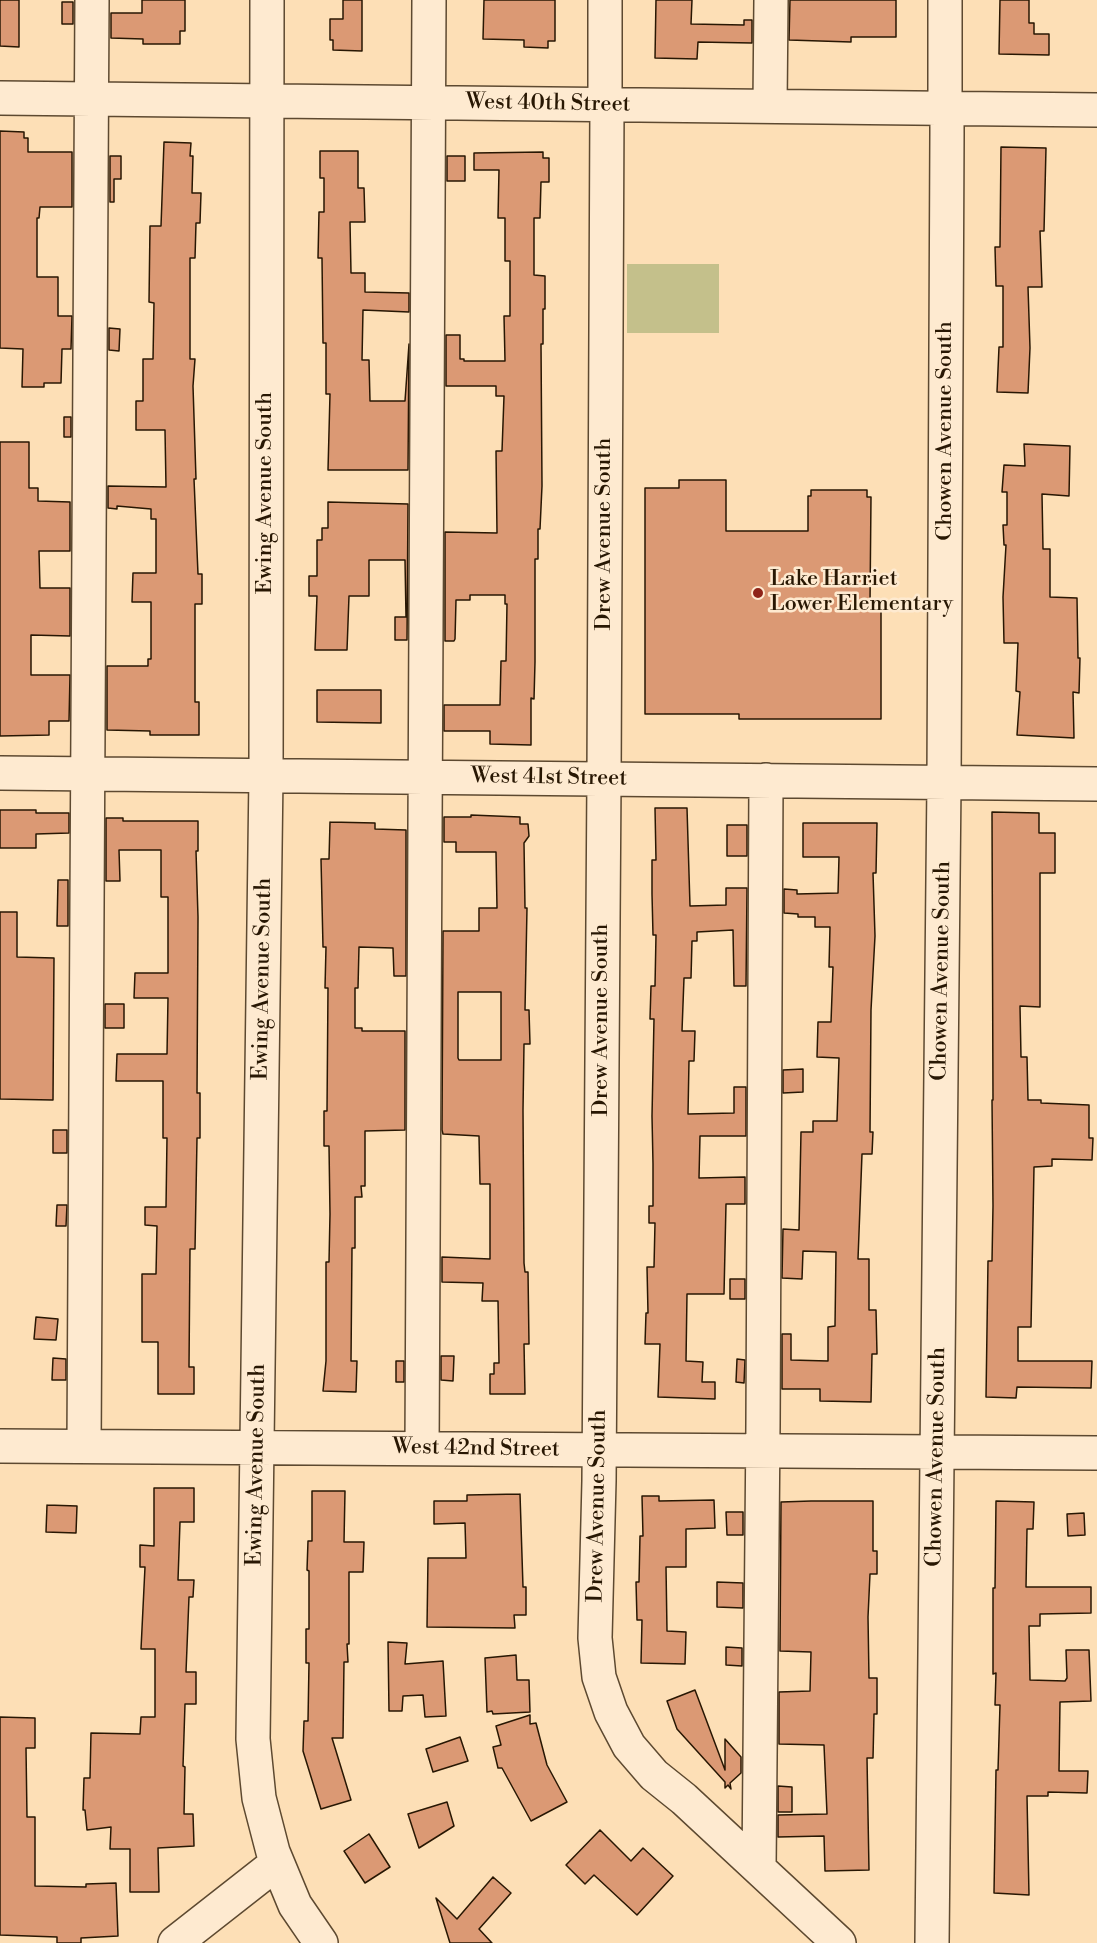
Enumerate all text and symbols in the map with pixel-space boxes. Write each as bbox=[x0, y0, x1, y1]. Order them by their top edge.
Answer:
street label: West 40th Street bbox=[465, 89, 631, 119]
street label: Chowen Avenue South bbox=[933, 321, 959, 541]
street label: Ewing Avenue South bbox=[253, 392, 279, 594]
street label: Drew Avenue South bbox=[592, 438, 618, 630]
place label: Lake Harriet Lower Elementary bbox=[770, 567, 953, 618]
marker: Lake Harriet Lower Elementary bbox=[751, 586, 765, 600]
street label: West 41st Street bbox=[471, 763, 627, 793]
street label: Chowen Avenue South bbox=[927, 861, 957, 1081]
street label: Ewing Avenue South bbox=[248, 878, 278, 1080]
street label: Drew Avenue South bbox=[589, 924, 615, 1116]
street label: Chowen Avenue South bbox=[922, 1347, 952, 1567]
street label: Ewing Avenue South bbox=[242, 1364, 272, 1566]
street label: Drew Avenue South bbox=[583, 1409, 613, 1603]
street label: West 42nd Street bbox=[392, 1434, 560, 1464]

